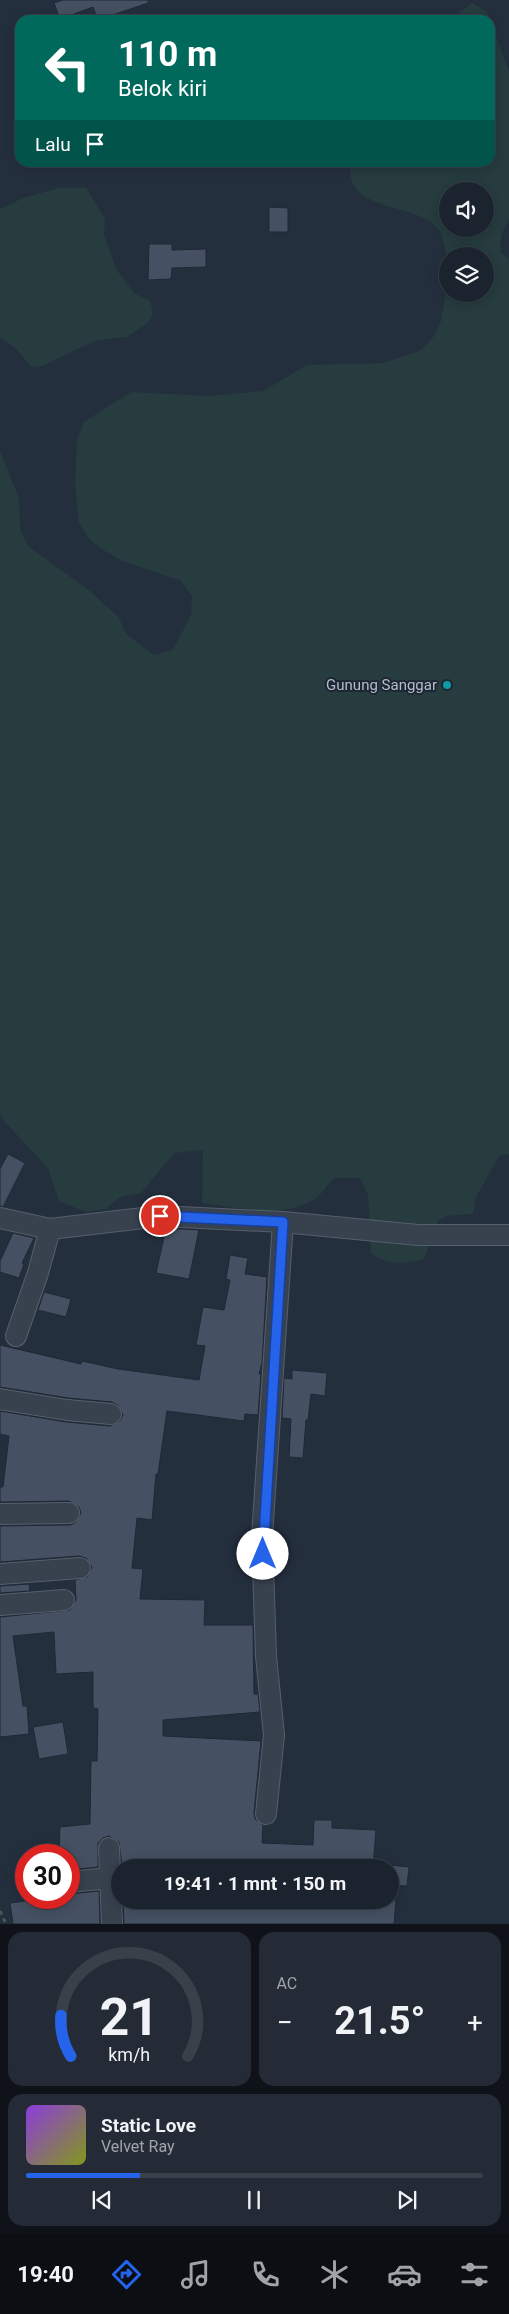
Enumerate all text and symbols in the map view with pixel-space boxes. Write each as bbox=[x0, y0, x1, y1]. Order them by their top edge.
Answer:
text: 110 m bbox=[118, 34, 217, 75]
icon: left bbox=[35, 35, 100, 100]
text: Belok kiri bbox=[118, 76, 207, 101]
icon: arrive bbox=[81, 130, 109, 158]
text: Lalu bbox=[35, 133, 71, 156]
map controls bbox=[439, 182, 494, 302]
button: sound bbox=[439, 182, 494, 237]
button: layers bbox=[439, 247, 494, 302]
place label: Gunung Sanggar bbox=[326, 676, 437, 694]
marker: Gunung Sanggar bbox=[441, 679, 453, 691]
pin bbox=[139, 1195, 181, 1237]
icon: arrive bbox=[146, 1202, 174, 1230]
position arrow bbox=[236, 1527, 288, 1579]
speed limit sign: 30 bbox=[15, 1844, 80, 1909]
text: 19:41 · 1 mnt · 150 m bbox=[164, 1872, 346, 1895]
text: AC bbox=[277, 1974, 297, 1993]
text: 21 bbox=[99, 1987, 159, 2048]
text: 21.5° bbox=[334, 1999, 425, 2043]
text: − bbox=[277, 2006, 293, 2039]
text: + bbox=[467, 2006, 483, 2039]
text: km/h bbox=[108, 2044, 150, 2065]
text: Static Love bbox=[101, 2114, 196, 2137]
text: Velvet Ray bbox=[101, 2137, 175, 2156]
icon: previous bbox=[88, 2186, 116, 2214]
icon: pause bbox=[240, 2186, 268, 2214]
icon: next bbox=[393, 2186, 421, 2214]
icon: directions bbox=[109, 2257, 144, 2292]
icon: music bbox=[178, 2257, 213, 2292]
icon: phone bbox=[248, 2257, 283, 2292]
icon: climate bbox=[317, 2257, 352, 2292]
icon: car bbox=[387, 2257, 422, 2292]
icon: filters bbox=[457, 2257, 492, 2292]
text: 19:40 bbox=[17, 2262, 74, 2287]

